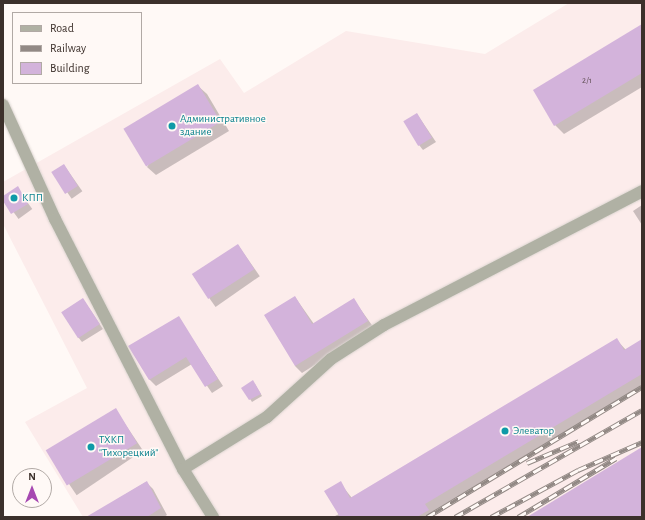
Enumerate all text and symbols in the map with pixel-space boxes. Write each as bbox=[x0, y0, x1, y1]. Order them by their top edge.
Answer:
legend bbox=[12, 12, 142, 84]
text: Road bbox=[50, 22, 74, 34]
text: Railway bbox=[50, 42, 86, 54]
text: Building bbox=[50, 62, 90, 74]
house number: 2/1 bbox=[582, 76, 592, 86]
place label: Административное здание bbox=[180, 113, 266, 139]
marker: Административное здание bbox=[167, 121, 177, 131]
place label: КПП bbox=[22, 191, 43, 205]
marker: КПП bbox=[9, 193, 19, 203]
place label: Элеватор bbox=[513, 424, 554, 438]
marker: Элеватор bbox=[500, 426, 510, 436]
place label: ТХКП "Тихорецкий" bbox=[99, 434, 158, 460]
marker: ТХКП "Тихорецкий" bbox=[86, 442, 96, 452]
north arrow bbox=[12, 468, 52, 508]
text: N bbox=[28, 471, 36, 482]

